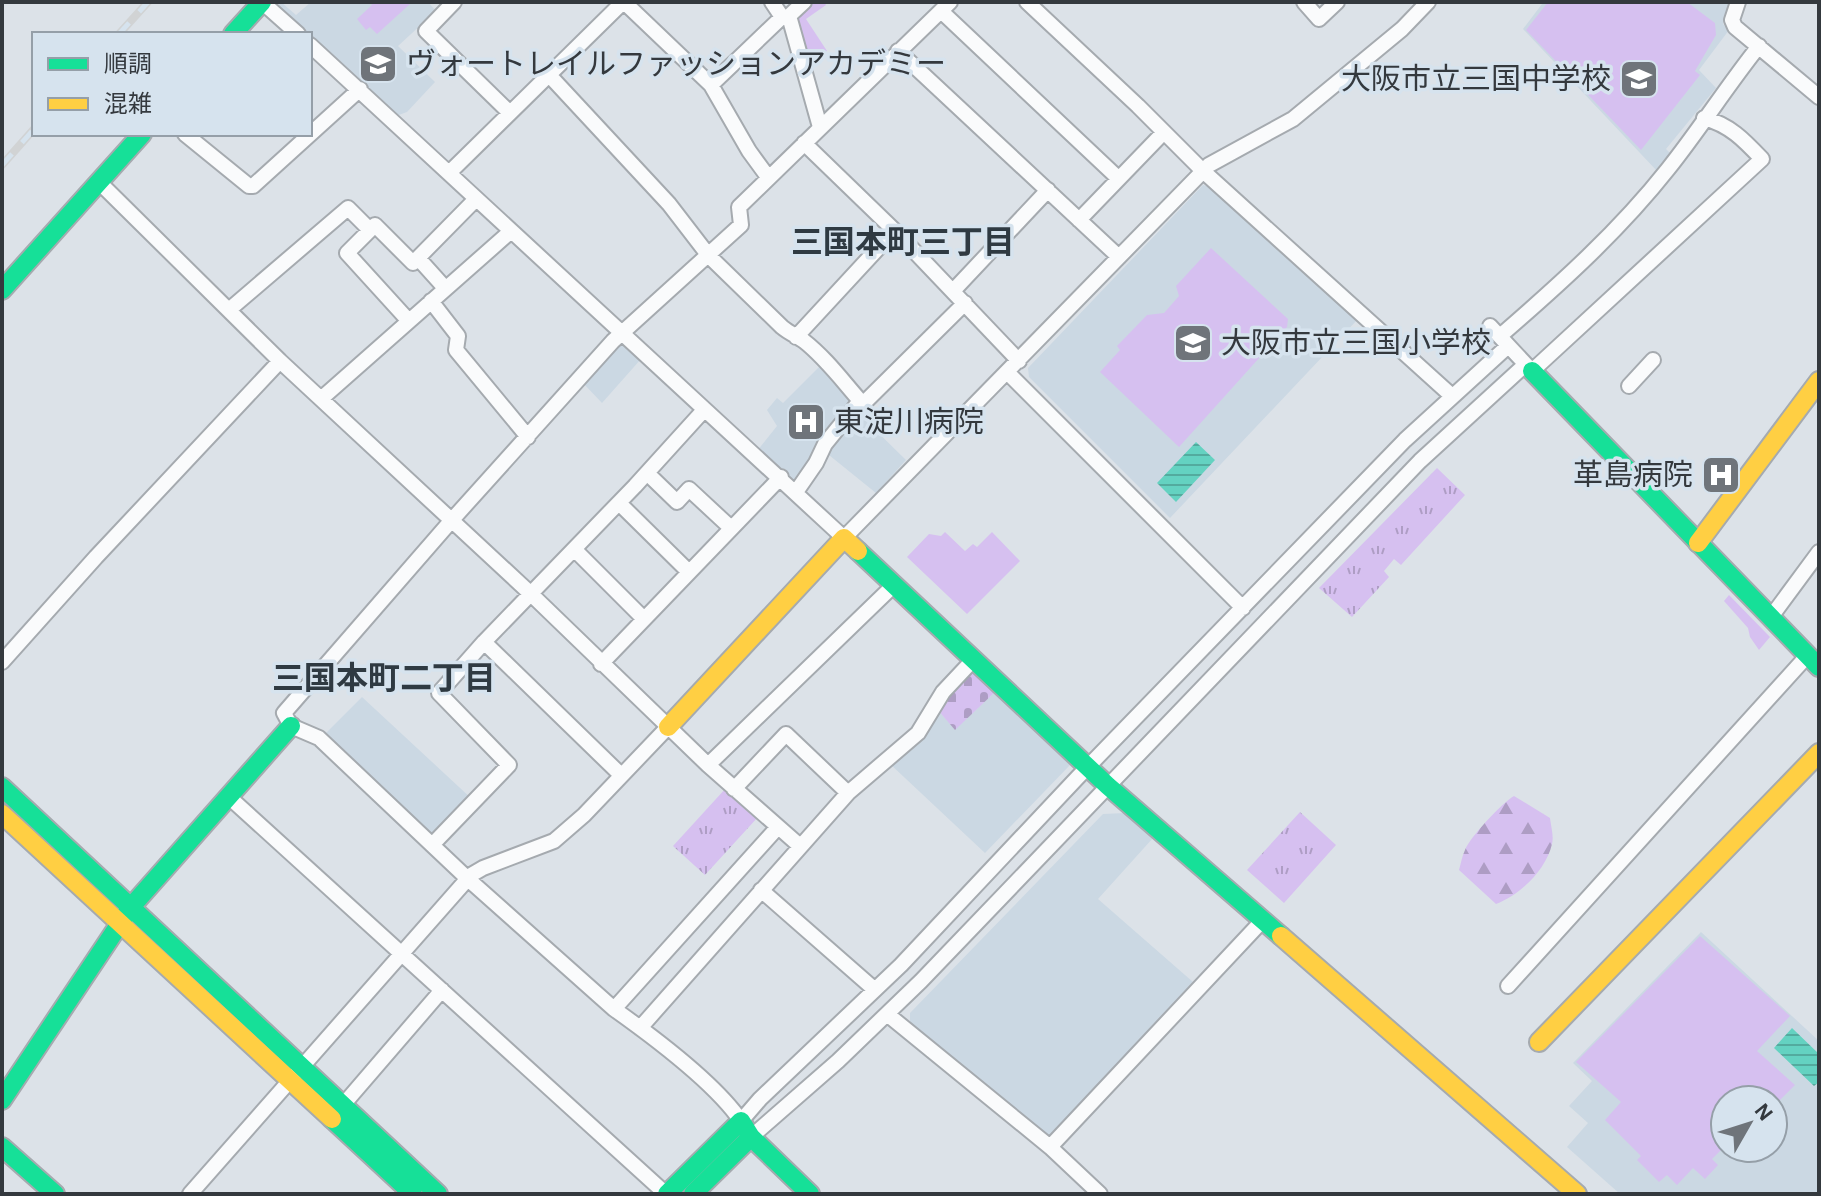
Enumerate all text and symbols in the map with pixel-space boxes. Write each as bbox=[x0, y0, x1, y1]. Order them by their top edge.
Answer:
legend bbox=[32, 32, 312, 136]
school or university icon: ヴォートレイルファッションアカデミー bbox=[357, 43, 399, 85]
place label: ヴォートレイルファッションアカデミー bbox=[406, 48, 946, 80]
text: 順調 bbox=[104, 52, 152, 77]
school or university icon: 大阪市立三国中学校 bbox=[1618, 58, 1660, 100]
place label: 大阪市立三国中学校 bbox=[1341, 63, 1611, 95]
text: 混雑 bbox=[104, 91, 152, 117]
district label: 三国本町三丁目 bbox=[791, 225, 1015, 259]
school or university icon: 大阪市立三国小学校 bbox=[1172, 322, 1214, 364]
place label: 大阪市立三国小学校 bbox=[1221, 327, 1491, 359]
hospital icon: 東淀川病院 bbox=[785, 401, 827, 443]
place label: 東淀川病院 bbox=[834, 406, 984, 438]
hospital icon: 革島病院 bbox=[1700, 454, 1742, 496]
place label: 革島病院 bbox=[1573, 459, 1693, 491]
district label: 三国本町二丁目 bbox=[272, 661, 496, 695]
north arrow bbox=[1709, 1084, 1789, 1164]
text: N bbox=[1750, 1099, 1777, 1125]

